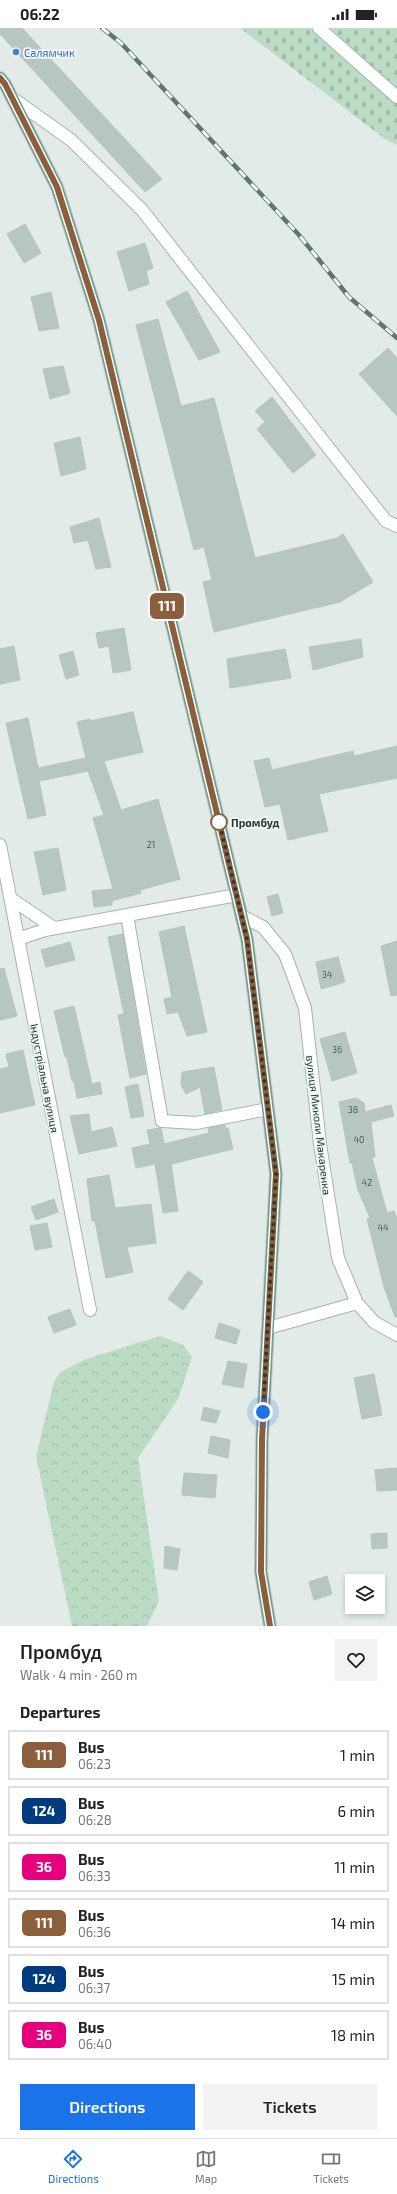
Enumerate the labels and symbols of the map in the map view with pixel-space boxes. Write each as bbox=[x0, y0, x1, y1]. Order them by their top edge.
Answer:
place label: Салямчик bbox=[24, 46, 75, 59]
marker: Салямчик bbox=[11, 47, 21, 57]
line badge: 111 bbox=[144, 593, 190, 619]
marker: Промбуд bbox=[210, 813, 228, 831]
place label: Промбуд bbox=[231, 816, 280, 829]
house number: 21 bbox=[147, 839, 155, 850]
house number: 34 bbox=[322, 969, 333, 980]
street label: Індустріальна вулиця bbox=[27, 1022, 62, 1134]
house number: 36 bbox=[332, 1044, 342, 1055]
street label: вулиця Миколи Макаренка bbox=[303, 1054, 334, 1196]
house number: 38 bbox=[348, 1104, 358, 1115]
house number: 40 bbox=[354, 1134, 364, 1145]
house number: 42 bbox=[362, 1177, 372, 1188]
house number: 44 bbox=[377, 1222, 389, 1233]
your location bbox=[253, 1402, 273, 1422]

